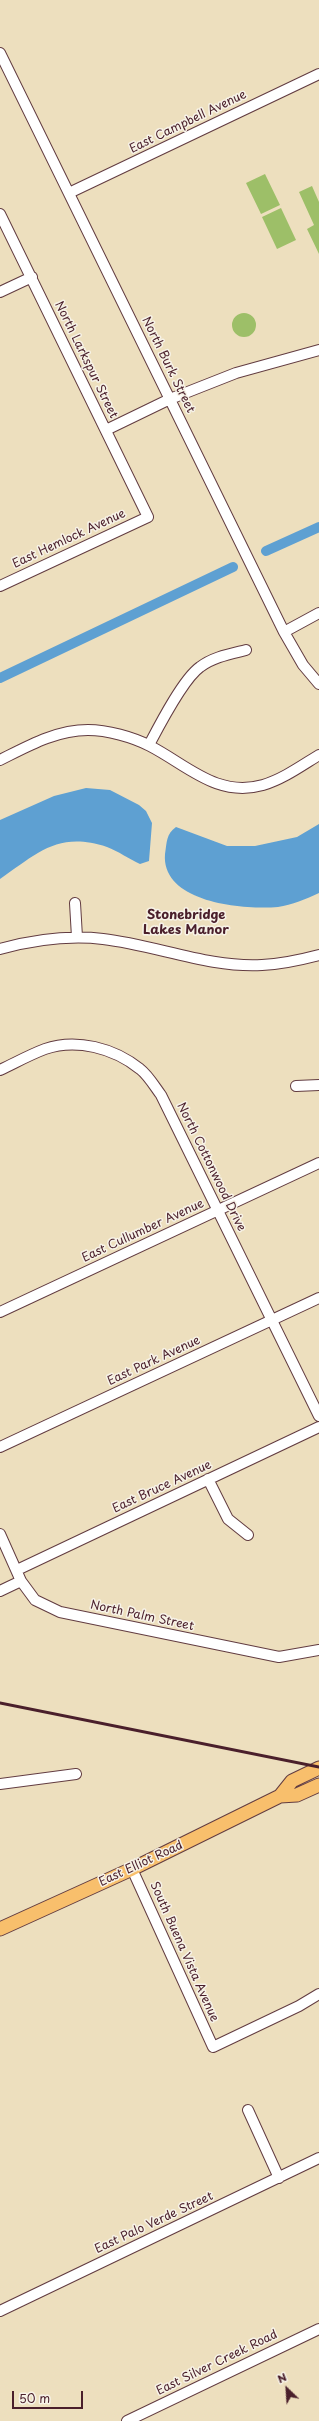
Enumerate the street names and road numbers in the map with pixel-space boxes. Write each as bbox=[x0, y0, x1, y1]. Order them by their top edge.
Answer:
street label: East Campbell Avenue bbox=[127, 87, 249, 157]
street label: North Larkspur Street bbox=[51, 299, 121, 421]
street label: North Burk Street bbox=[139, 315, 197, 415]
street label: East Hemlock Avenue bbox=[10, 506, 128, 572]
street label: North Cottonwood Drive bbox=[174, 1100, 248, 1234]
street label: East Cullumber Avenue bbox=[80, 1196, 206, 1266]
street label: East Park Avenue bbox=[105, 1333, 203, 1389]
street label: East Bruce Avenue bbox=[110, 1458, 214, 1516]
street label: North Palm Street bbox=[89, 1598, 195, 1634]
street label: East Elliot Road bbox=[97, 1838, 185, 1890]
street label: South Buena Vista Avenue bbox=[147, 1880, 221, 2024]
street label: East Palo Verde Street bbox=[92, 2189, 216, 2257]
street label: East Silver Creek Road bbox=[154, 2327, 280, 2399]

